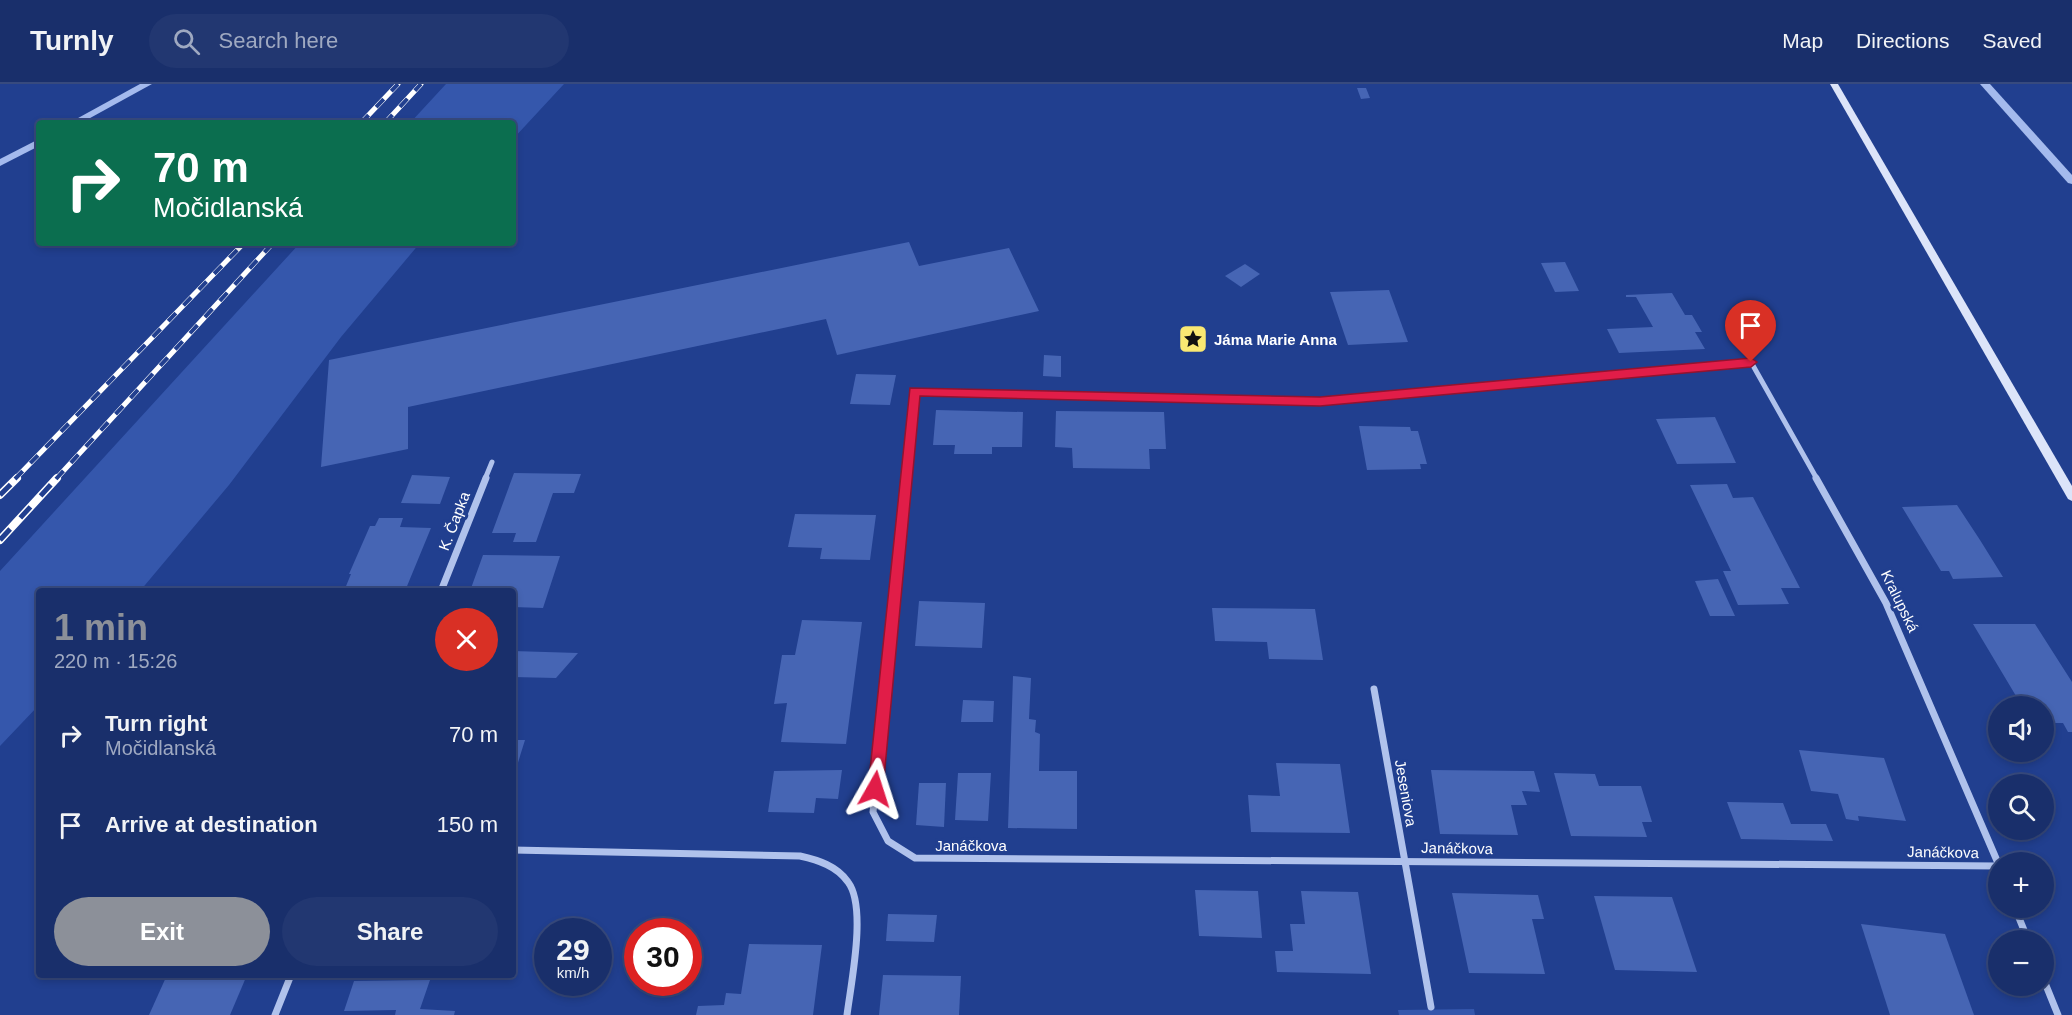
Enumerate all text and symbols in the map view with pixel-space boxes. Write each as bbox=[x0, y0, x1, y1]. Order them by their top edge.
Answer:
search box bbox=[149, 14, 569, 68]
text: Turnly bbox=[30, 25, 113, 56]
icon: search bbox=[170, 25, 203, 58]
text: Search here bbox=[218, 28, 338, 53]
text: Map bbox=[1782, 29, 1823, 52]
text: Directions bbox=[1856, 29, 1949, 52]
text: Saved bbox=[1982, 29, 2042, 52]
icon: right bbox=[54, 144, 132, 222]
text: 70 m bbox=[153, 144, 249, 191]
text: Močidlanská bbox=[153, 193, 303, 223]
pin bbox=[1725, 300, 1776, 362]
icon: arrive bbox=[1734, 309, 1767, 342]
place icon: Jáma Marie Anna bbox=[1177, 323, 1209, 355]
place label: Jáma Marie Anna bbox=[1214, 331, 1337, 348]
street label: K. Čapka bbox=[435, 489, 473, 553]
street label: Kralupská bbox=[1878, 567, 1923, 635]
text: 1 min bbox=[54, 607, 148, 648]
button: close bbox=[435, 608, 498, 671]
text: 220 m · 15:26 bbox=[54, 650, 177, 672]
map controls bbox=[1988, 696, 2054, 996]
button: sound bbox=[1988, 696, 2054, 762]
text: Turn right bbox=[105, 711, 207, 736]
icon: right bbox=[54, 719, 87, 752]
text: 70 m bbox=[449, 722, 498, 747]
text: Močidlanská bbox=[105, 737, 216, 759]
position arrow bbox=[843, 757, 907, 821]
street label: Jeseniova bbox=[1392, 758, 1420, 828]
button: search bbox=[1988, 774, 2054, 840]
icon: arrive bbox=[54, 809, 87, 842]
text: Arrive at destination bbox=[105, 812, 318, 837]
text: 150 m bbox=[437, 812, 498, 837]
street label: Janáčkova bbox=[935, 837, 1008, 854]
street label: Janáčkova bbox=[1421, 839, 1494, 857]
street label: Janáčkova bbox=[1907, 843, 1980, 861]
button: + bbox=[1988, 852, 2054, 918]
button: Exit bbox=[54, 897, 270, 966]
button: Share bbox=[282, 897, 498, 966]
speed limit sign: 30 bbox=[624, 918, 702, 996]
button: − bbox=[1988, 930, 2054, 996]
text: 29 bbox=[556, 933, 590, 966]
text: km/h bbox=[557, 964, 589, 981]

